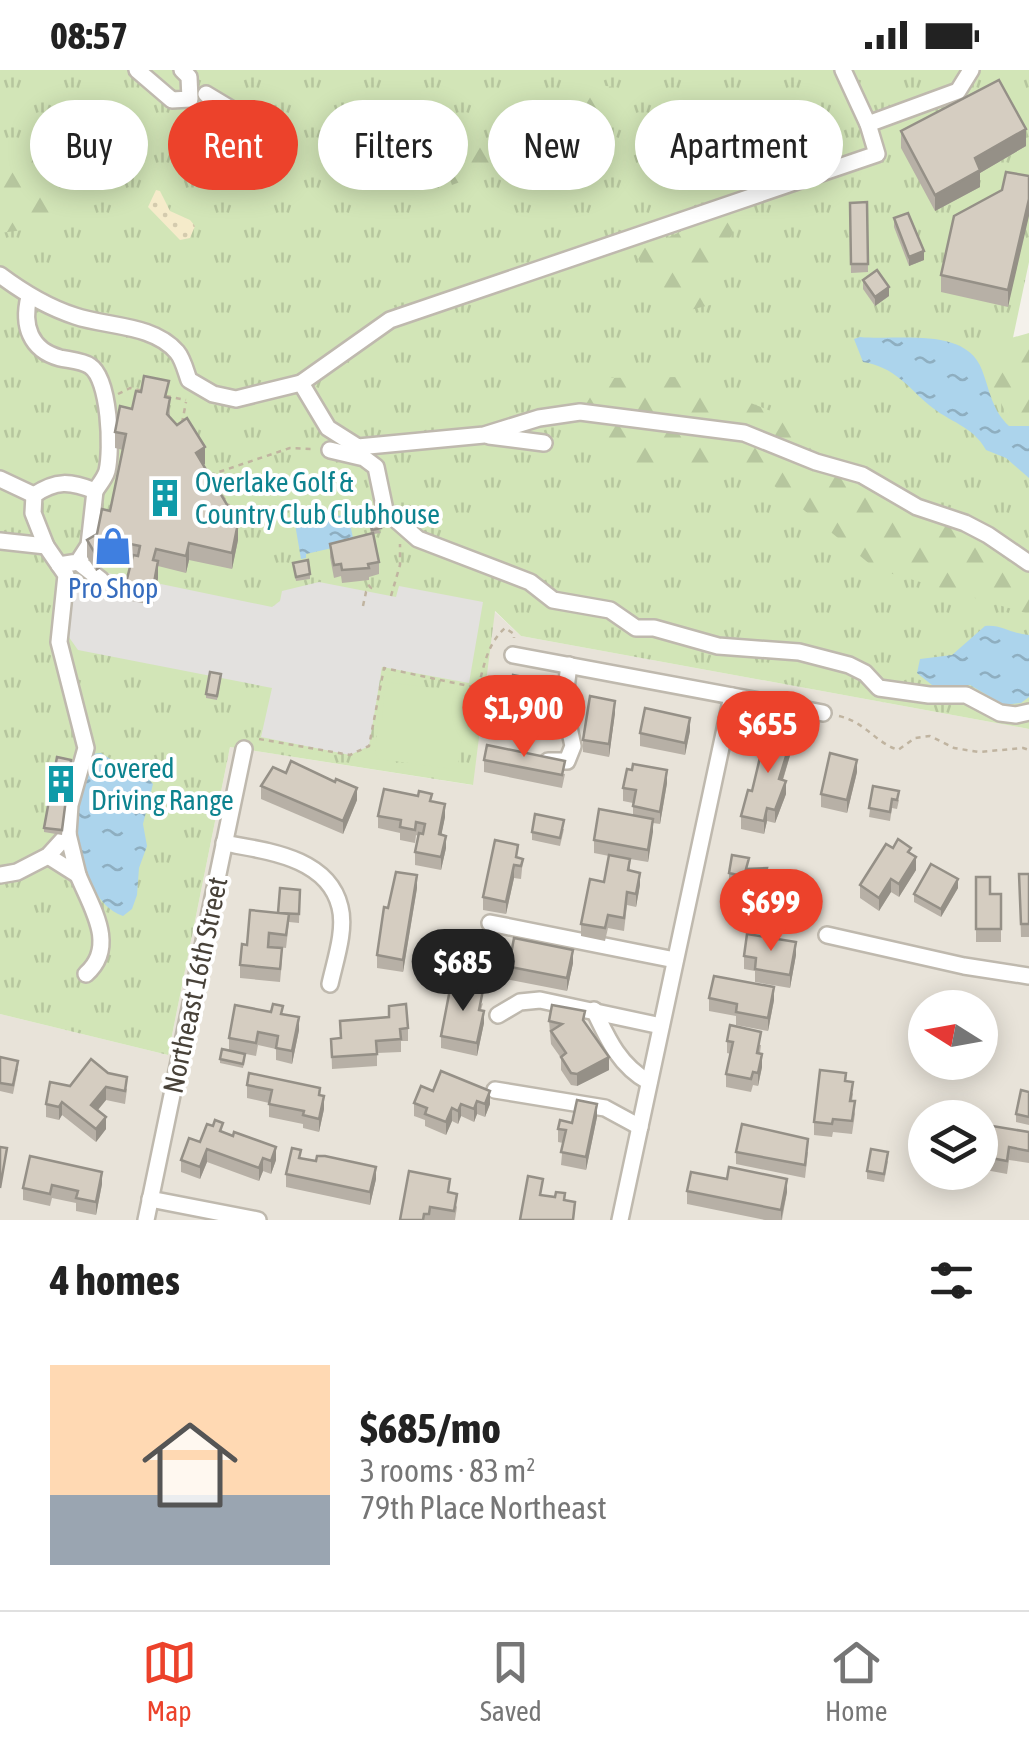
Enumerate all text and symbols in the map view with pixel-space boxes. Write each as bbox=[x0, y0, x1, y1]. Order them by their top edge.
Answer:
text: 08:57 bbox=[50, 14, 128, 57]
chip: Buy bbox=[30, 100, 148, 190]
chip: Rent bbox=[168, 100, 298, 190]
chip: Filters bbox=[318, 100, 468, 190]
chip: New bbox=[488, 100, 615, 190]
chip: Apartment bbox=[635, 100, 843, 190]
place label: Overlake Golf & Country Club Clubhouse bbox=[195, 466, 440, 530]
building icon: Overlake Golf & Country Club Clubhouse bbox=[144, 477, 186, 519]
shop icon: Pro Shop bbox=[92, 525, 134, 567]
place label: Pro Shop bbox=[68, 572, 158, 604]
pin: $1,900 bbox=[443, 675, 605, 760]
text: $1,900 bbox=[484, 689, 564, 726]
pin: $655 bbox=[709, 691, 827, 776]
text: $655 bbox=[739, 705, 797, 742]
place label: Covered Driving Range bbox=[91, 752, 234, 816]
building icon: Covered Driving Range bbox=[40, 763, 82, 805]
pin: $699 bbox=[712, 869, 830, 954]
street label: Northeast 16th Street bbox=[156, 874, 234, 1096]
text: $699 bbox=[742, 883, 800, 920]
pin: $685 bbox=[404, 929, 522, 1014]
text: $685 bbox=[434, 943, 492, 980]
north arrow bbox=[908, 990, 998, 1080]
map controls bbox=[908, 990, 998, 1190]
button: layers bbox=[908, 1100, 998, 1190]
icon: filters bbox=[924, 1253, 979, 1308]
text: 4 homes bbox=[50, 1256, 180, 1304]
text: $685/mo bbox=[360, 1404, 501, 1452]
icon: home bbox=[130, 1405, 250, 1525]
text: 3 rooms · 83 m² bbox=[360, 1452, 535, 1489]
text: 79th Place Northeast bbox=[360, 1489, 607, 1526]
tab: Map bbox=[142, 1635, 197, 1727]
tab: Saved bbox=[480, 1635, 542, 1727]
tab: Home bbox=[825, 1635, 887, 1727]

